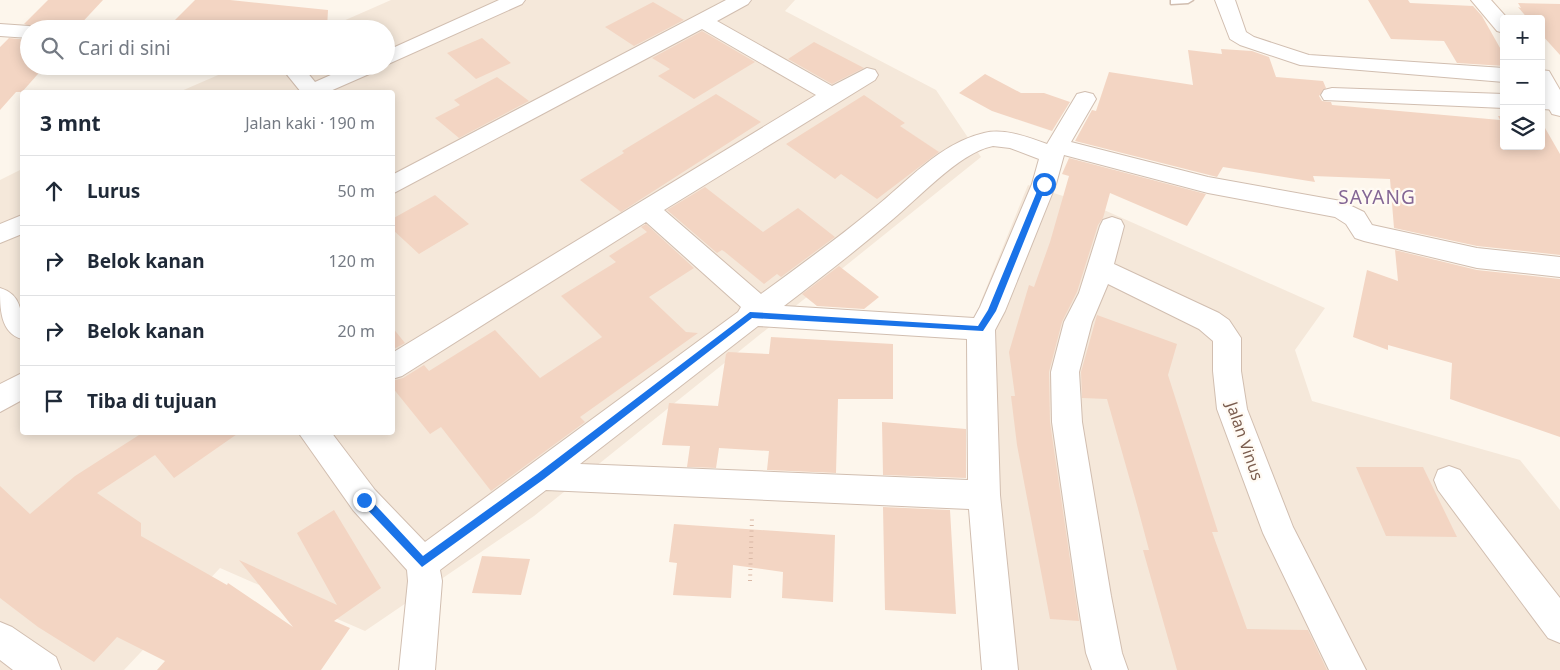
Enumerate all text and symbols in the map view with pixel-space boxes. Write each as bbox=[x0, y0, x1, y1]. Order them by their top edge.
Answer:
map controls bbox=[1500, 15, 1545, 150]
button: + bbox=[1500, 15, 1545, 60]
search box bbox=[20, 20, 395, 75]
icon: search bbox=[38, 34, 66, 62]
text: Cari di sini bbox=[78, 35, 171, 61]
button: − bbox=[1500, 60, 1545, 105]
button: layers bbox=[1500, 105, 1545, 150]
text: 3 mnt bbox=[40, 109, 101, 137]
text: Jalan kaki · 190 m bbox=[245, 112, 375, 134]
route start bbox=[1033, 173, 1056, 196]
icon: ahead bbox=[40, 177, 68, 205]
text: Lurus bbox=[87, 178, 140, 204]
text: 50 m bbox=[338, 180, 375, 202]
district label: SAYANG bbox=[1338, 184, 1416, 210]
icon: right bbox=[40, 247, 68, 275]
text: Belok kanan bbox=[87, 248, 204, 274]
text: 120 m bbox=[328, 250, 375, 272]
icon: right bbox=[40, 317, 68, 345]
text: Belok kanan bbox=[87, 318, 204, 344]
text: 20 m bbox=[338, 320, 375, 342]
icon: arrive bbox=[40, 387, 68, 415]
text: Tiba di tujuan bbox=[87, 388, 217, 414]
street label: Jalan Vinus bbox=[1221, 397, 1269, 483]
route end bbox=[353, 489, 376, 512]

